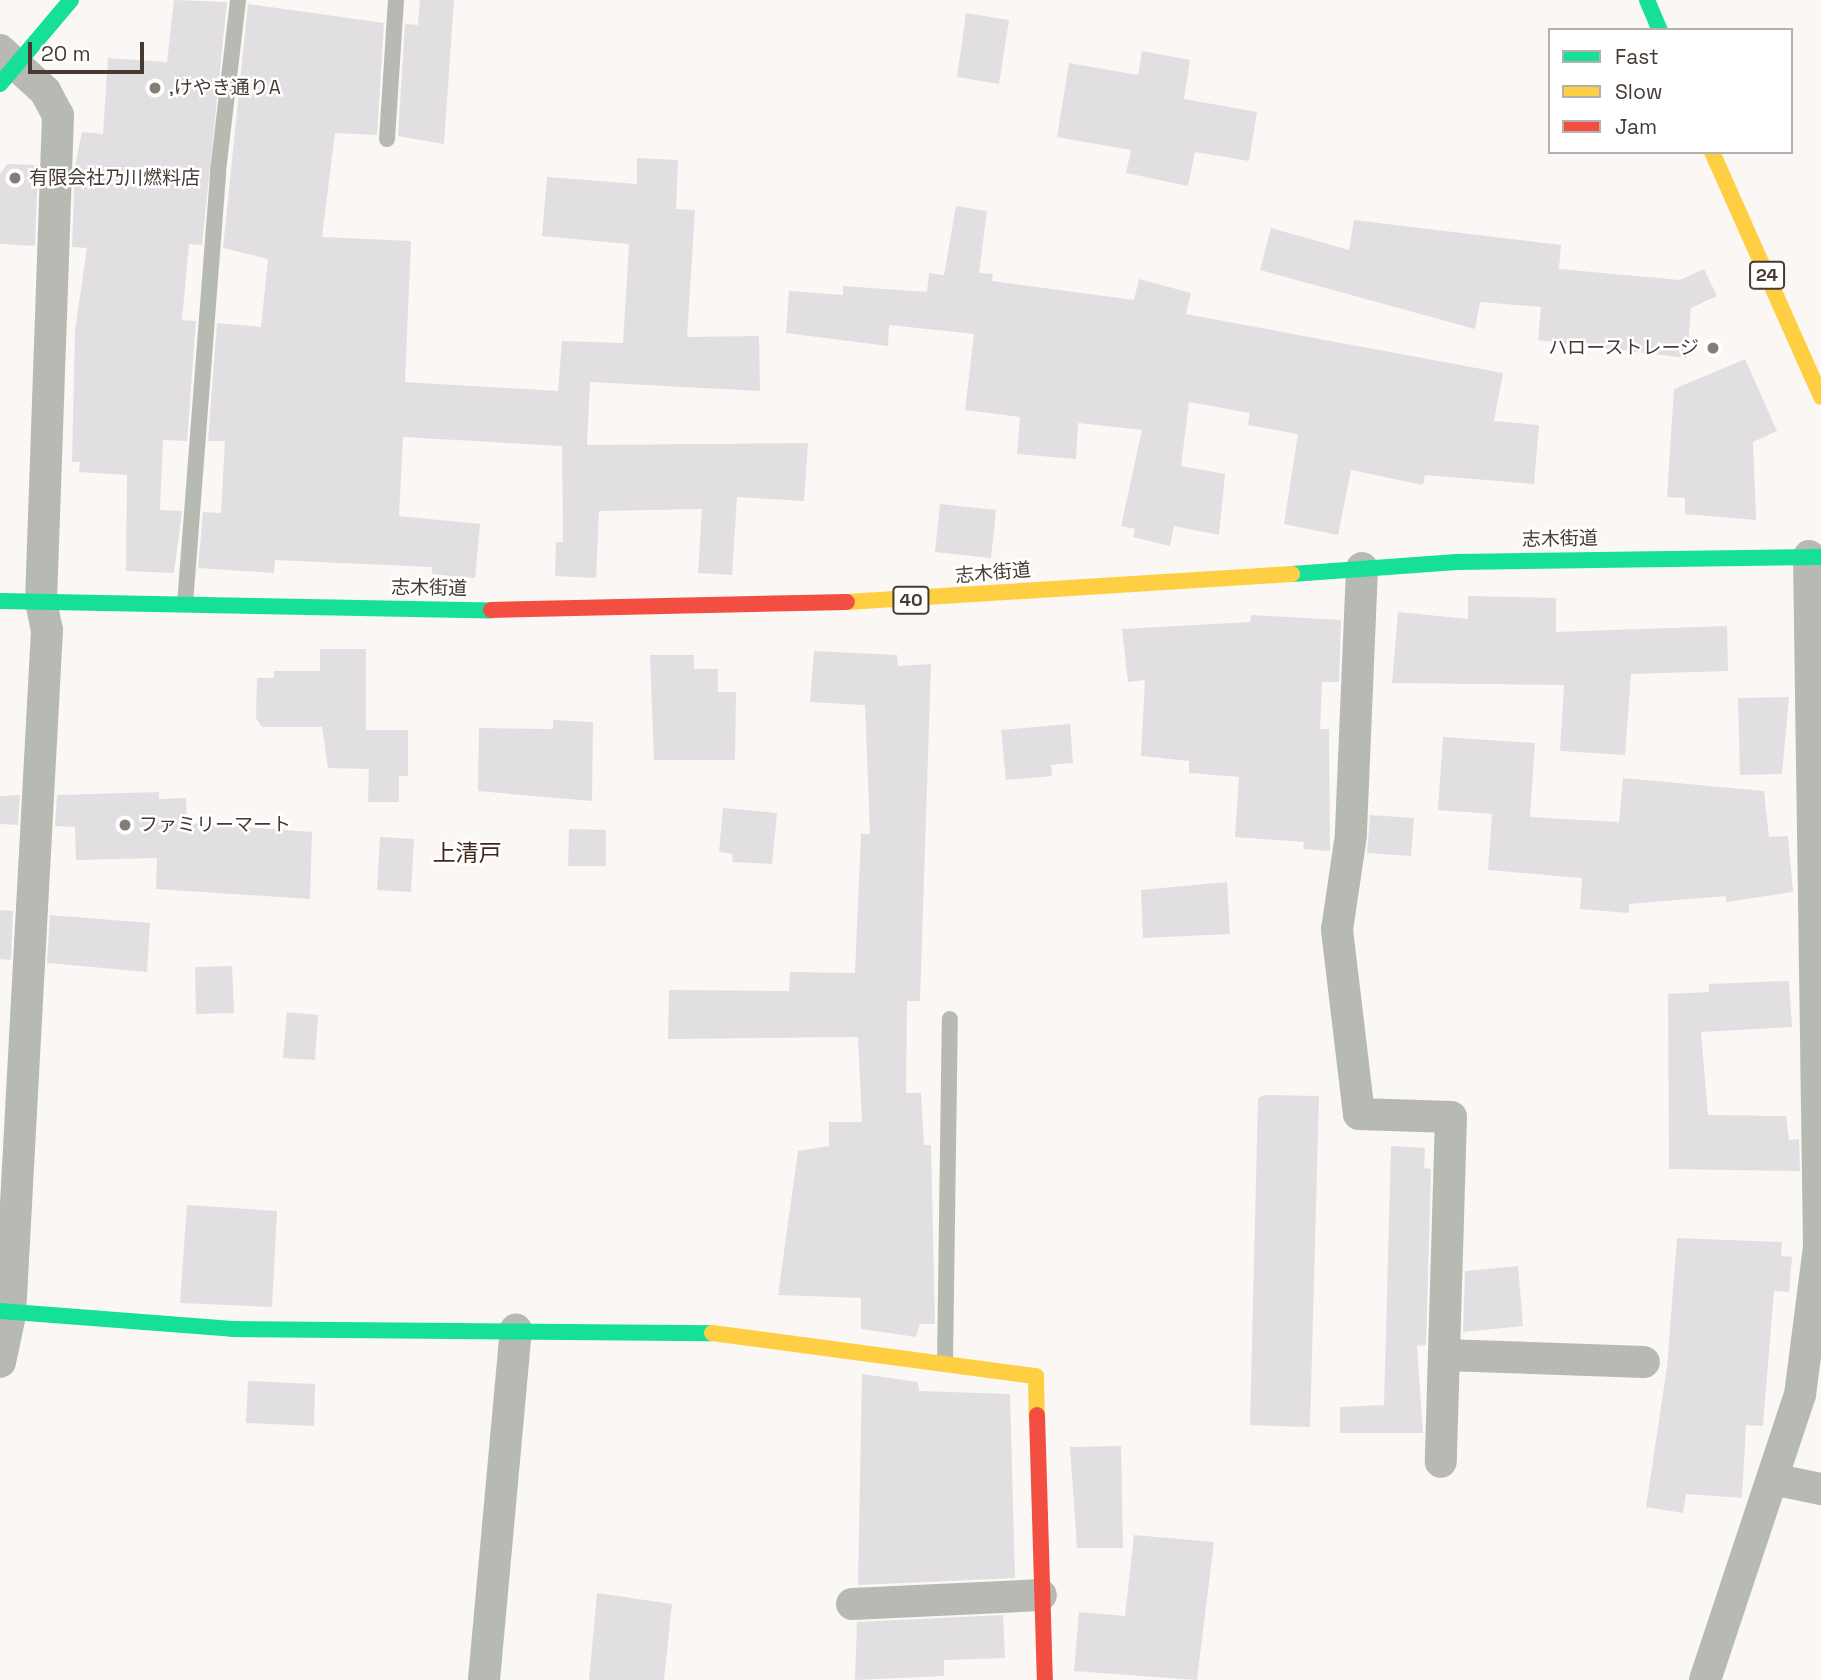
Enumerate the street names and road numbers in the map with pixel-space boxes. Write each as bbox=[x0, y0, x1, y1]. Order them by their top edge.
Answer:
road number: 24 bbox=[1748, 260, 1786, 290]
street label: 志木街道 bbox=[1522, 527, 1598, 551]
street label: 志木街道 bbox=[954, 558, 1032, 588]
street label: 志木街道 bbox=[391, 576, 467, 600]
road number: 40 bbox=[892, 586, 930, 614]

